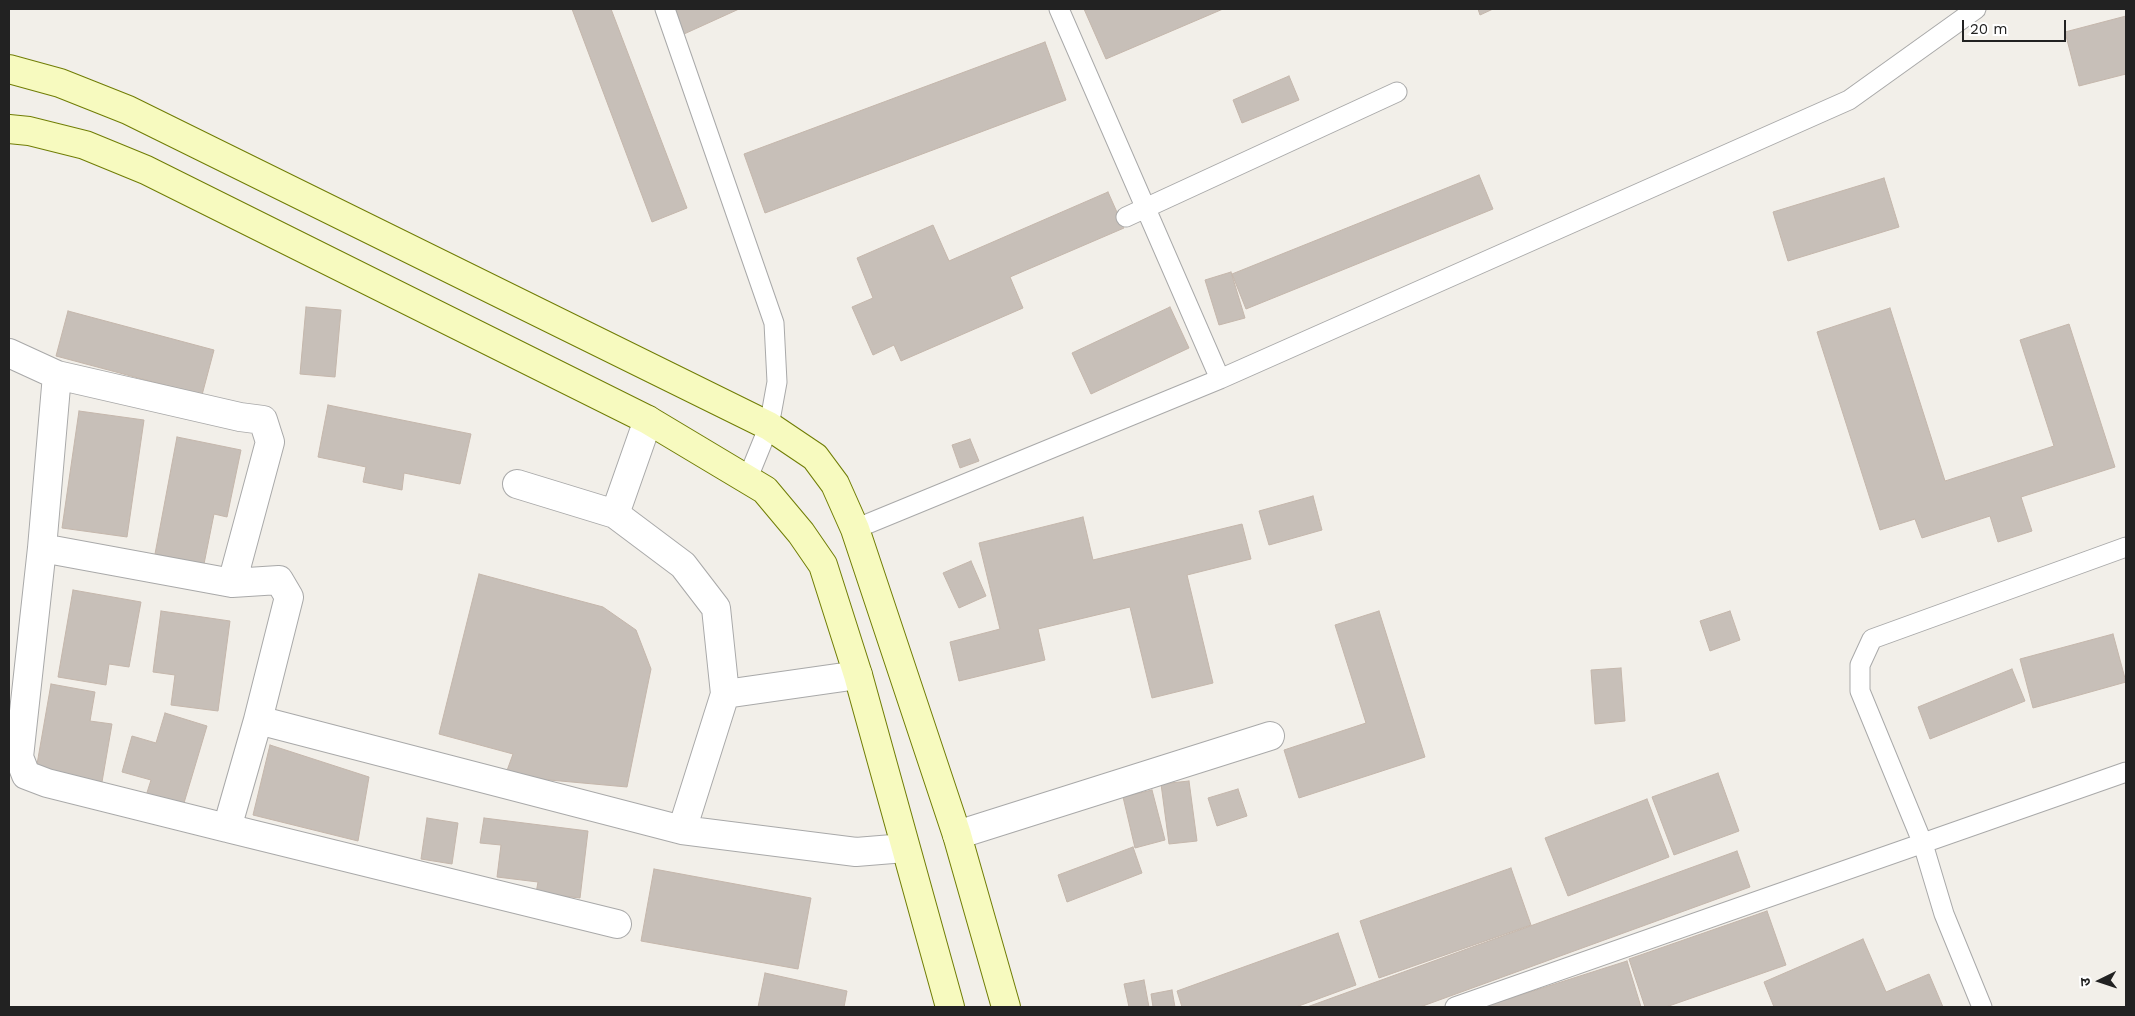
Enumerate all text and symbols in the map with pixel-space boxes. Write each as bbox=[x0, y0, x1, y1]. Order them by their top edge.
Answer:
scale bar bbox=[1965, 10, 2069, 42]
text: 20 m bbox=[1970, 20, 2008, 38]
north arrow bbox=[2075, 956, 2125, 1006]
text: उ bbox=[2077, 977, 2093, 987]

